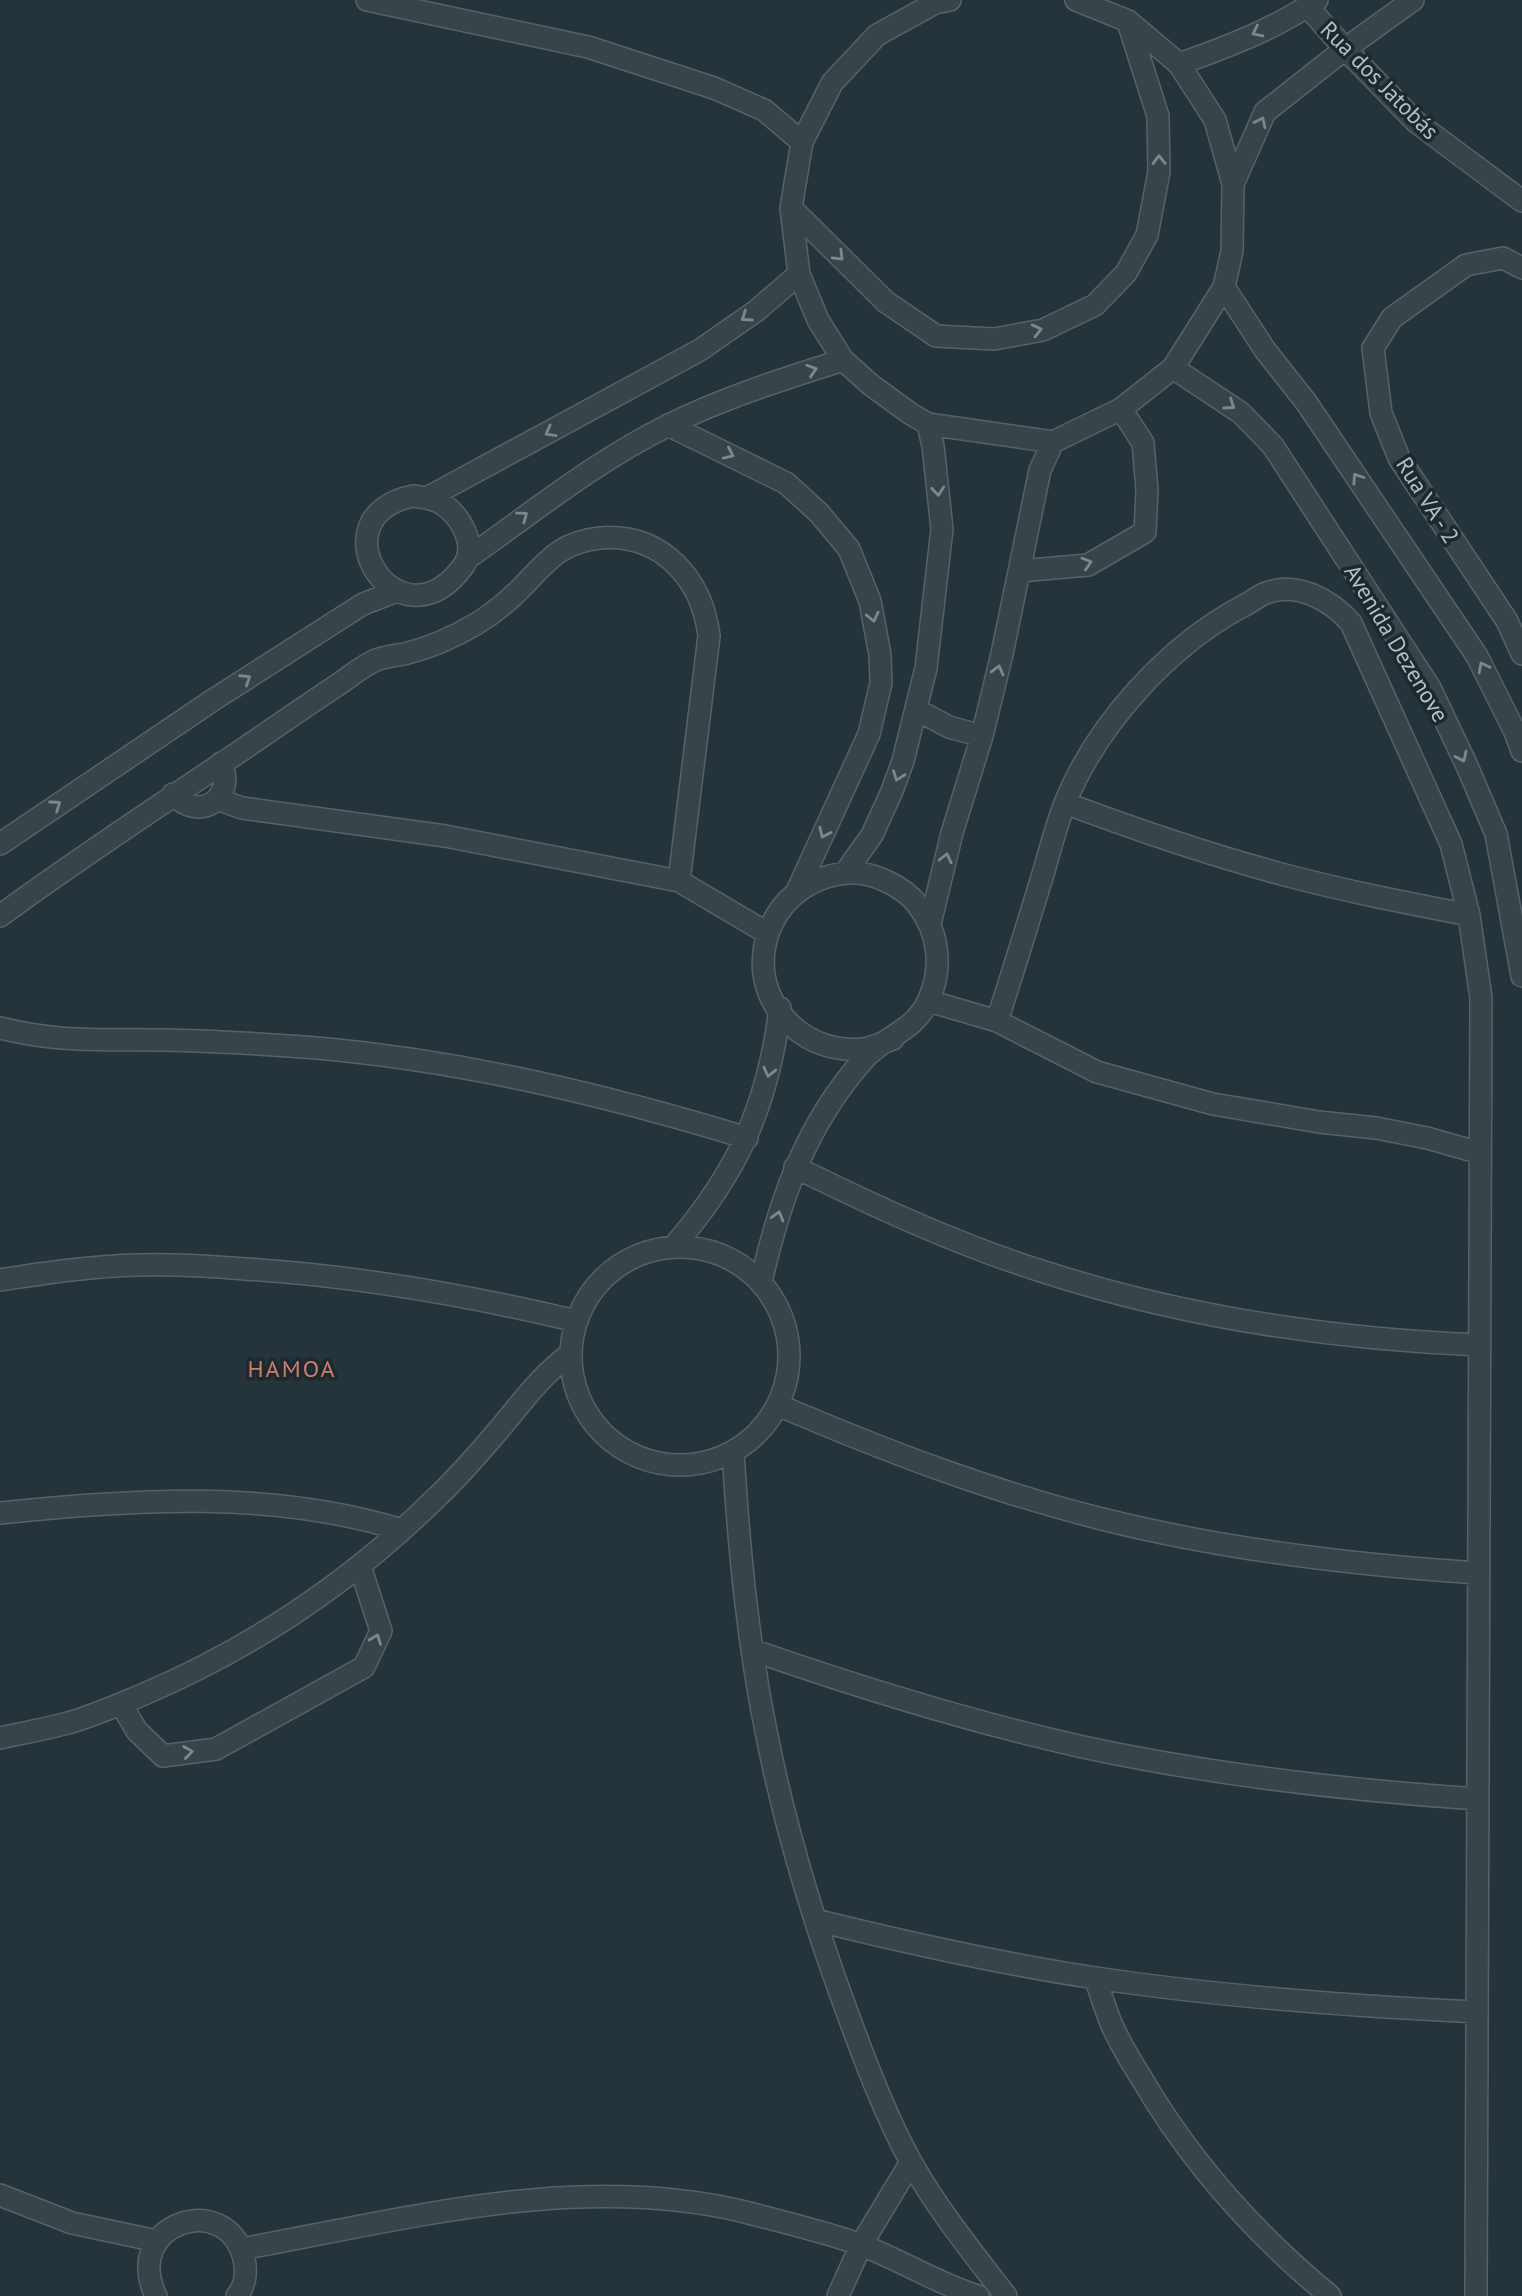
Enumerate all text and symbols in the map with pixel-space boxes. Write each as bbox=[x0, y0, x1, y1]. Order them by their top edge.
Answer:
street label: Rua dos Jatobás bbox=[1315, 15, 1445, 145]
one-way arrow bbox=[1252, 24, 1264, 38]
one-way arrow bbox=[1253, 117, 1267, 129]
one-way arrow bbox=[1151, 154, 1167, 165]
one-way arrow bbox=[831, 248, 844, 261]
one-way arrow bbox=[741, 309, 754, 321]
one-way arrow bbox=[1031, 324, 1043, 338]
one-way arrow bbox=[805, 364, 817, 378]
one-way arrow bbox=[1222, 397, 1235, 409]
one-way arrow bbox=[545, 424, 557, 437]
one-way arrow bbox=[722, 446, 734, 460]
street label: Rua VA - 2 bbox=[1390, 451, 1466, 549]
one-way arrow bbox=[1352, 473, 1365, 486]
one-way arrow bbox=[930, 486, 945, 497]
one-way arrow bbox=[516, 512, 528, 525]
one-way arrow bbox=[1080, 556, 1093, 571]
street label: Avenida Dezenove bbox=[1338, 559, 1456, 727]
one-way arrow bbox=[865, 611, 880, 623]
one-way arrow bbox=[1477, 662, 1491, 674]
one-way arrow bbox=[990, 664, 1004, 676]
one-way arrow bbox=[238, 675, 251, 688]
one-way arrow bbox=[1454, 750, 1468, 762]
one-way arrow bbox=[892, 769, 906, 781]
one-way arrow bbox=[48, 801, 61, 813]
one-way arrow bbox=[818, 825, 832, 838]
one-way arrow bbox=[938, 852, 952, 864]
one-way arrow bbox=[763, 1066, 777, 1078]
one-way arrow bbox=[769, 1210, 784, 1222]
district label: HAMOA bbox=[247, 1353, 337, 1384]
one-way arrow bbox=[368, 1633, 382, 1646]
one-way arrow bbox=[182, 1745, 194, 1760]

